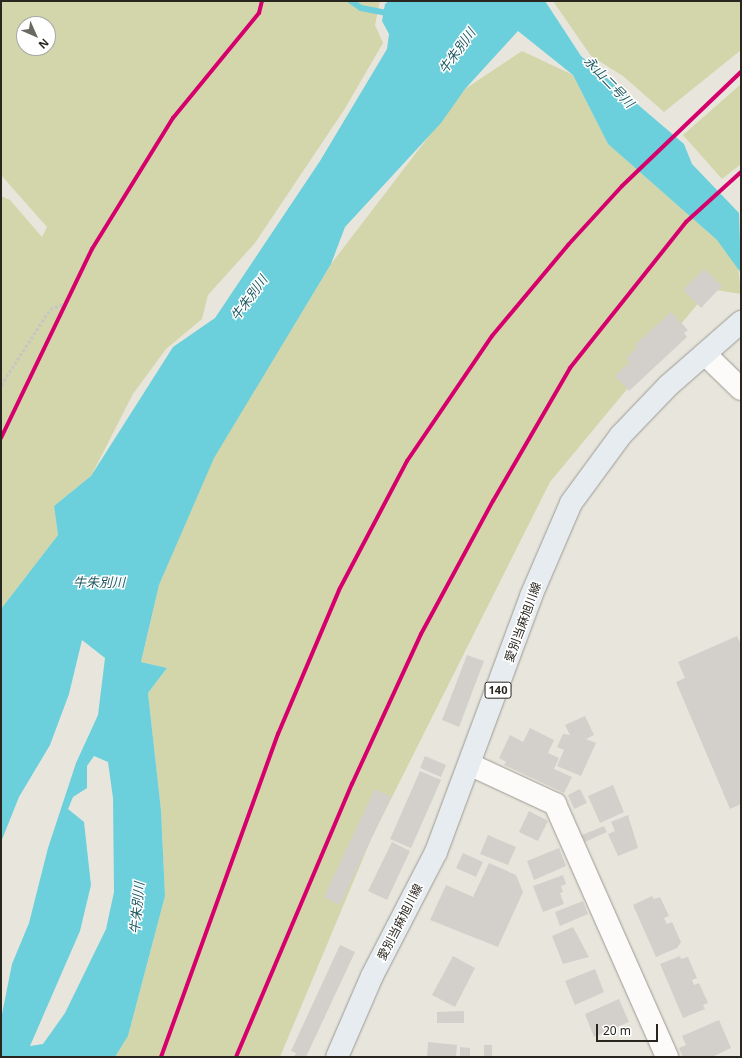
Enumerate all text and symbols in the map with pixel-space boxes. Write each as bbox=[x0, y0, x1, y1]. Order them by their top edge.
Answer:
north arrow bbox=[16, 16, 56, 56]
water label: 牛朱別川 bbox=[435, 25, 479, 77]
text: N bbox=[36, 36, 53, 53]
water label: 永山二号川 bbox=[581, 53, 637, 111]
water label: 牛朱別川 bbox=[227, 272, 271, 324]
water label: 牛朱別川 bbox=[73, 574, 125, 590]
street label: 愛別当麻旭川線 bbox=[502, 580, 544, 664]
road number: 140 bbox=[484, 681, 512, 699]
water label: 牛朱別川 bbox=[127, 881, 147, 935]
street label: 愛別当麻旭川線 bbox=[375, 881, 425, 963]
scale bar bbox=[598, 1016, 660, 1042]
text: 20 m bbox=[603, 1022, 631, 1039]

